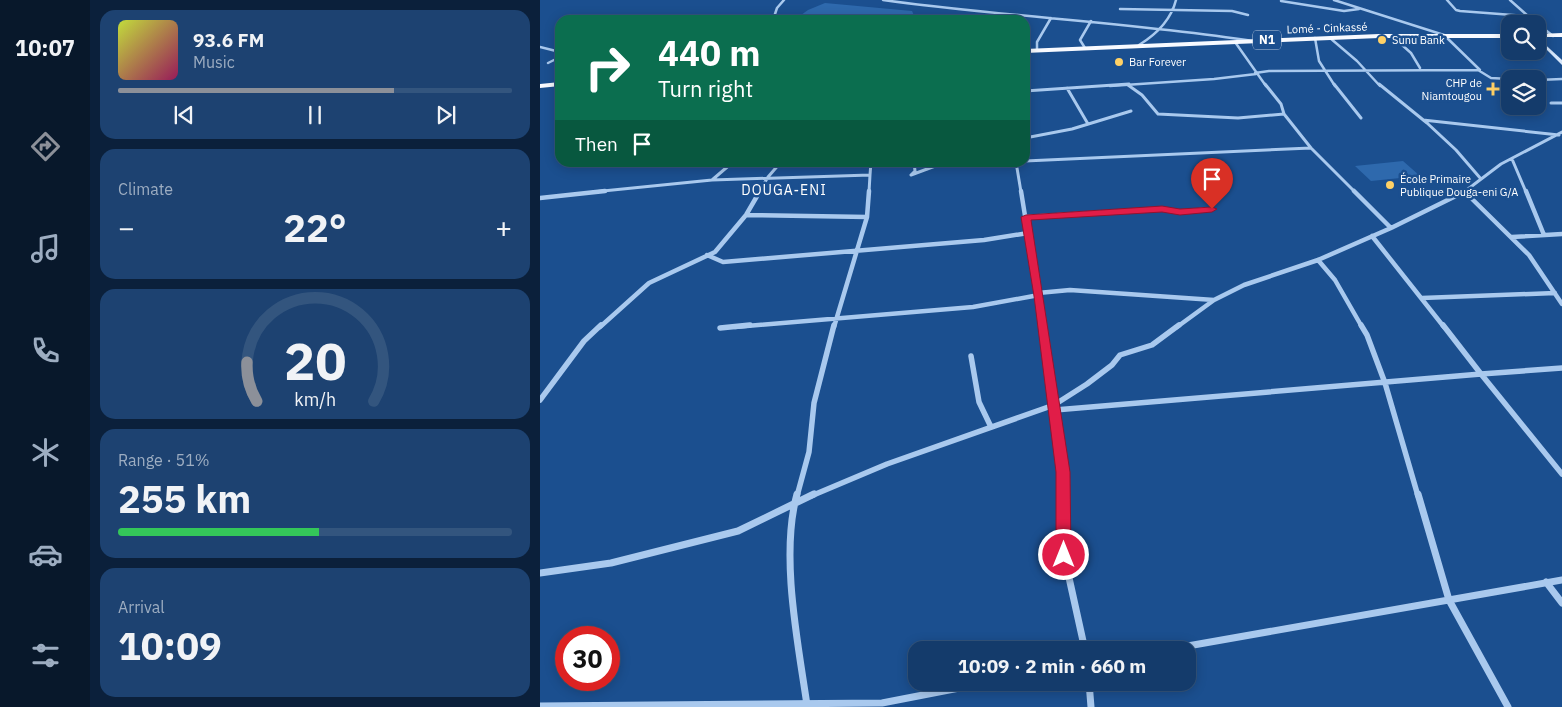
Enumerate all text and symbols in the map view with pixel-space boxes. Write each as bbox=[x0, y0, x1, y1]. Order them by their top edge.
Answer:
map controls bbox=[1501, 15, 1546, 115]
button: search bbox=[1501, 15, 1546, 60]
street label: Lomé - Cinkassé bbox=[1286, 20, 1368, 36]
text: 93.6 FM bbox=[193, 28, 264, 52]
text: 440 m bbox=[658, 30, 761, 76]
road number: N1 bbox=[1253, 30, 1281, 50]
text: 10:07 bbox=[15, 33, 75, 62]
place label: Sunu Bank bbox=[1392, 33, 1445, 47]
marker: Sunu Bank bbox=[1376, 34, 1388, 46]
icon: right bbox=[575, 35, 640, 100]
text: Music bbox=[193, 52, 235, 72]
place label: Bar Forever bbox=[1129, 55, 1186, 69]
marker: Bar Forever bbox=[1113, 56, 1125, 68]
button: layers bbox=[1501, 70, 1546, 115]
text: Turn right bbox=[658, 74, 753, 103]
place label: CHP de Niamtougou bbox=[1422, 76, 1482, 103]
marker: CHP de Niamtougou bbox=[1486, 82, 1500, 96]
icon: previous bbox=[170, 101, 198, 129]
icon: pause bbox=[301, 101, 329, 129]
icon: next bbox=[432, 101, 460, 129]
icon: directions bbox=[28, 129, 63, 164]
icon: arrive bbox=[628, 130, 656, 158]
text: Then bbox=[575, 132, 618, 156]
pin bbox=[1191, 158, 1233, 209]
icon: arrive bbox=[1198, 165, 1226, 193]
place label: École Primaire Publique Douga-eni G/A bbox=[1400, 172, 1518, 199]
text: Climate bbox=[118, 179, 173, 199]
marker: École Primaire Publique Douga-eni G/A bbox=[1384, 179, 1396, 191]
district label: DOUGA-ENI bbox=[741, 181, 827, 199]
text: 22° bbox=[283, 203, 347, 252]
text: − bbox=[118, 209, 135, 246]
text: + bbox=[495, 209, 512, 246]
icon: music bbox=[28, 231, 63, 266]
text: 20 bbox=[284, 327, 346, 394]
icon: phone bbox=[28, 333, 63, 368]
text: km/h bbox=[294, 388, 336, 411]
icon: climate bbox=[28, 435, 63, 470]
text: Range · 51% bbox=[118, 450, 210, 470]
text: 255 km bbox=[118, 474, 251, 523]
position arrow bbox=[1037, 528, 1089, 580]
icon: car bbox=[28, 537, 63, 572]
text: Arrival bbox=[118, 597, 165, 617]
text: 10:09 bbox=[118, 621, 222, 670]
speed limit sign: 30 bbox=[555, 626, 620, 691]
icon: filters bbox=[28, 638, 63, 673]
text: 10:09 · 2 min · 660 m bbox=[958, 654, 1146, 678]

